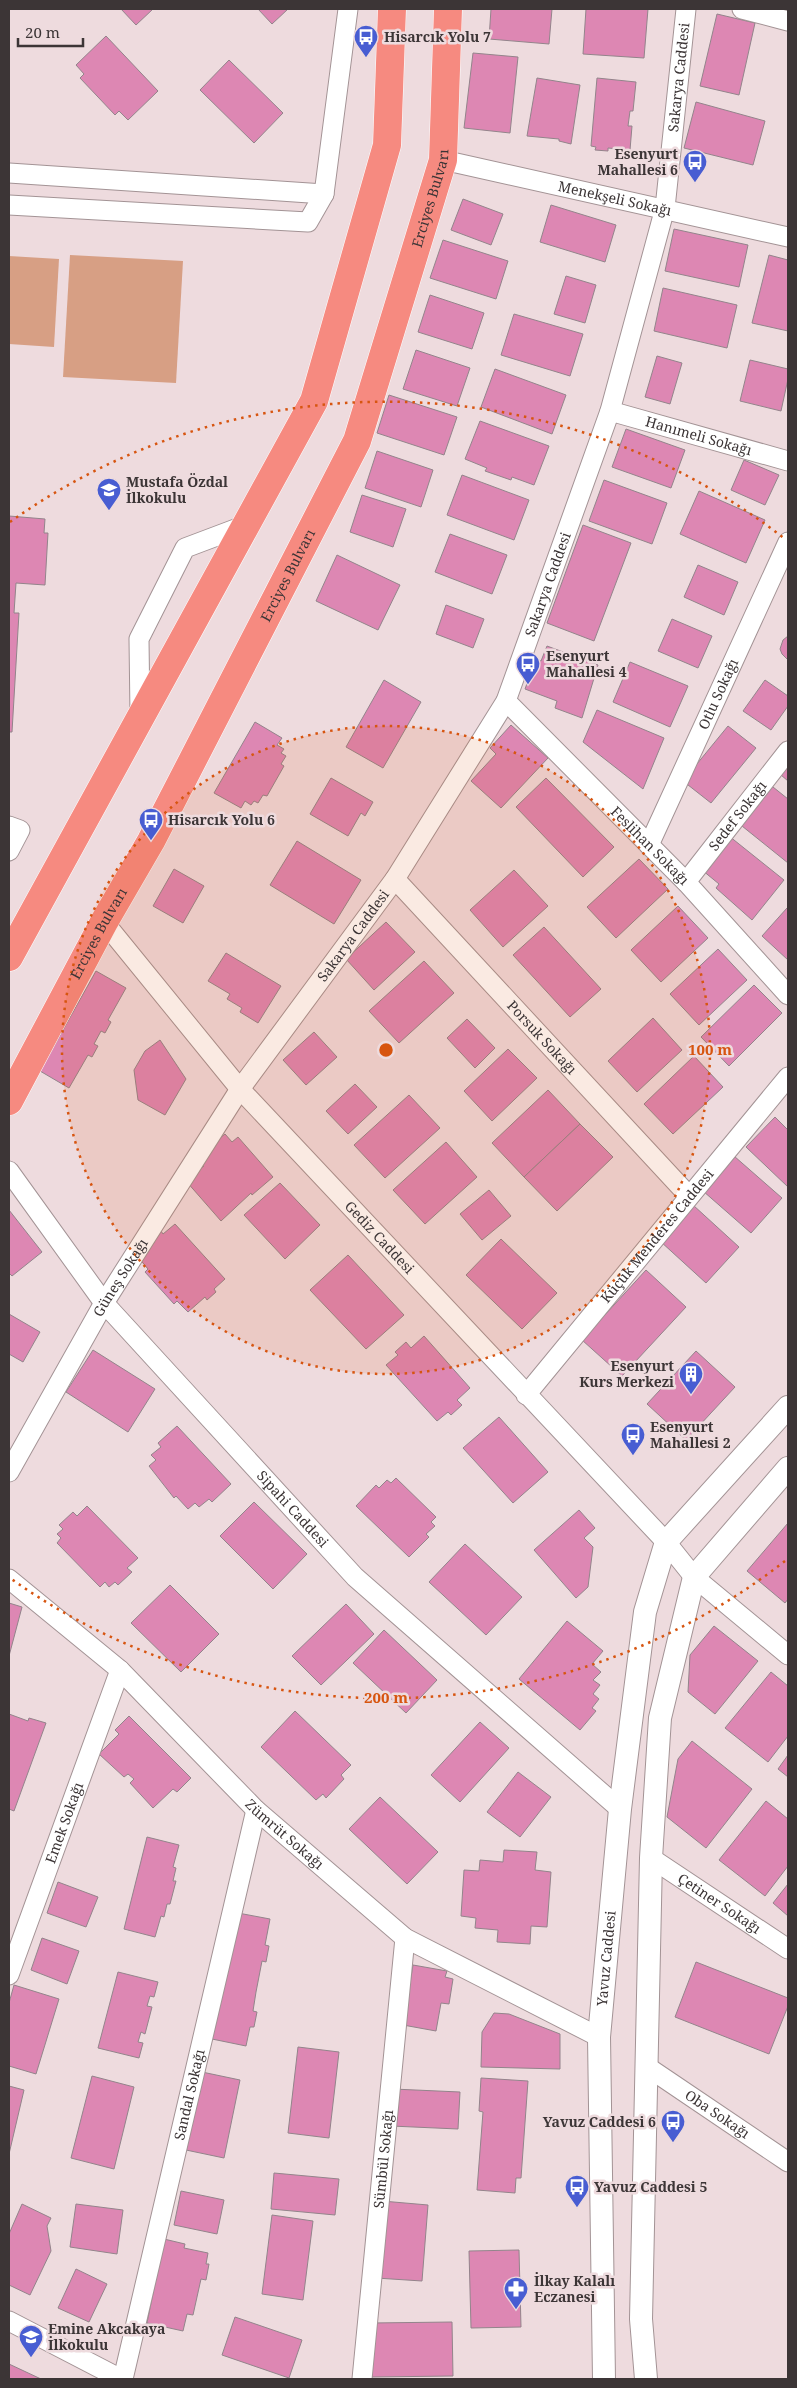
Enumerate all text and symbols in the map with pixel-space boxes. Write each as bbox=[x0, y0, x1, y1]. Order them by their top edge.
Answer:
scale bar bbox=[18, 15, 82, 47]
street label: Sakarya Caddesi bbox=[663, 21, 694, 133]
text: 20 m bbox=[25, 22, 60, 42]
bus stop icon: Hisarcık Yolu 7 bbox=[353, 24, 379, 58]
place label: Hisarcık Yolu 7 bbox=[384, 27, 491, 46]
place label: Esenyurt Mahallesi 6 bbox=[597, 144, 678, 179]
street label: Erciyes Bulvarı bbox=[407, 148, 452, 250]
bus stop icon: Esenyurt Mahallesi 6 bbox=[682, 149, 708, 183]
street label: Menekşeli Sokağı bbox=[556, 176, 674, 220]
street label: Hanımeli Sokağı bbox=[643, 411, 755, 459]
place label: Mustafa Özdal İlkokulu bbox=[126, 472, 228, 507]
school or university icon: Mustafa Özdal İlkokulu bbox=[96, 477, 122, 511]
street label: Erciyes Bulvarı bbox=[256, 525, 319, 625]
street label: Sakarya Caddesi bbox=[520, 529, 575, 639]
place label: Esenyurt Mahallesi 4 bbox=[546, 646, 627, 681]
bus stop icon: Esenyurt Mahallesi 4 bbox=[515, 651, 541, 685]
street label: Otlu Sokağı bbox=[693, 655, 742, 732]
street label: Sedef Sokağı bbox=[704, 776, 771, 854]
street label: Feslihan Sokağı bbox=[607, 802, 694, 889]
bus stop icon: Hisarcık Yolu 6 bbox=[138, 807, 164, 841]
place label: Hisarcık Yolu 6 bbox=[168, 810, 275, 829]
street label: Erciyes Bulvarı bbox=[65, 884, 131, 982]
street label: Sakarya Caddesi bbox=[313, 885, 393, 985]
street label: Porsuk Sokağı bbox=[503, 996, 582, 1078]
text: 100 m bbox=[688, 1039, 732, 1059]
centre of rings bbox=[377, 1041, 395, 1059]
street label: Küçük Menderes Caddesi bbox=[596, 1164, 718, 1307]
street label: Gediz Caddesi bbox=[341, 1196, 419, 1278]
street label: Güneş Sokağı bbox=[88, 1234, 152, 1320]
place label: Esenyurt Kurs Merkezi bbox=[579, 1356, 674, 1391]
building icon: Esenyurt Kurs Merkezi bbox=[678, 1361, 704, 1395]
place label: Esenyurt Mahallesi 2 bbox=[650, 1417, 731, 1452]
bus stop icon: Esenyurt Mahallesi 2 bbox=[620, 1422, 646, 1456]
street label: Sipahi Caddesi bbox=[253, 1466, 333, 1551]
text: 200 m bbox=[364, 1687, 408, 1707]
street label: Emek Sokağı bbox=[40, 1779, 88, 1866]
street label: Zümrüt Sokağı bbox=[241, 1795, 328, 1873]
street label: Çetiner Sokağı bbox=[674, 1868, 765, 1938]
street label: Yavuz Caddesi bbox=[592, 1909, 620, 2008]
street label: Sandal Sokağı bbox=[169, 2047, 209, 2142]
street label: Oba Sokağı bbox=[681, 2085, 754, 2143]
street label: Sümbül Sokağı bbox=[369, 2108, 397, 2209]
bus stop icon: Yavuz Caddesi 6 bbox=[660, 2109, 686, 2143]
place label: Yavuz Caddesi 6 bbox=[543, 2112, 656, 2131]
bus stop icon: Yavuz Caddesi 5 bbox=[564, 2174, 590, 2208]
place label: Yavuz Caddesi 5 bbox=[594, 2177, 707, 2196]
place label: İlkay Kalalı Eczanesi bbox=[534, 2271, 615, 2306]
pharmacy icon: İlkay Kalalı Eczanesi bbox=[503, 2276, 529, 2310]
place label: Emine Akcakaya İlkokulu bbox=[48, 2319, 165, 2354]
school or university icon: Emine Akcakaya İlkokulu bbox=[18, 2324, 44, 2358]

